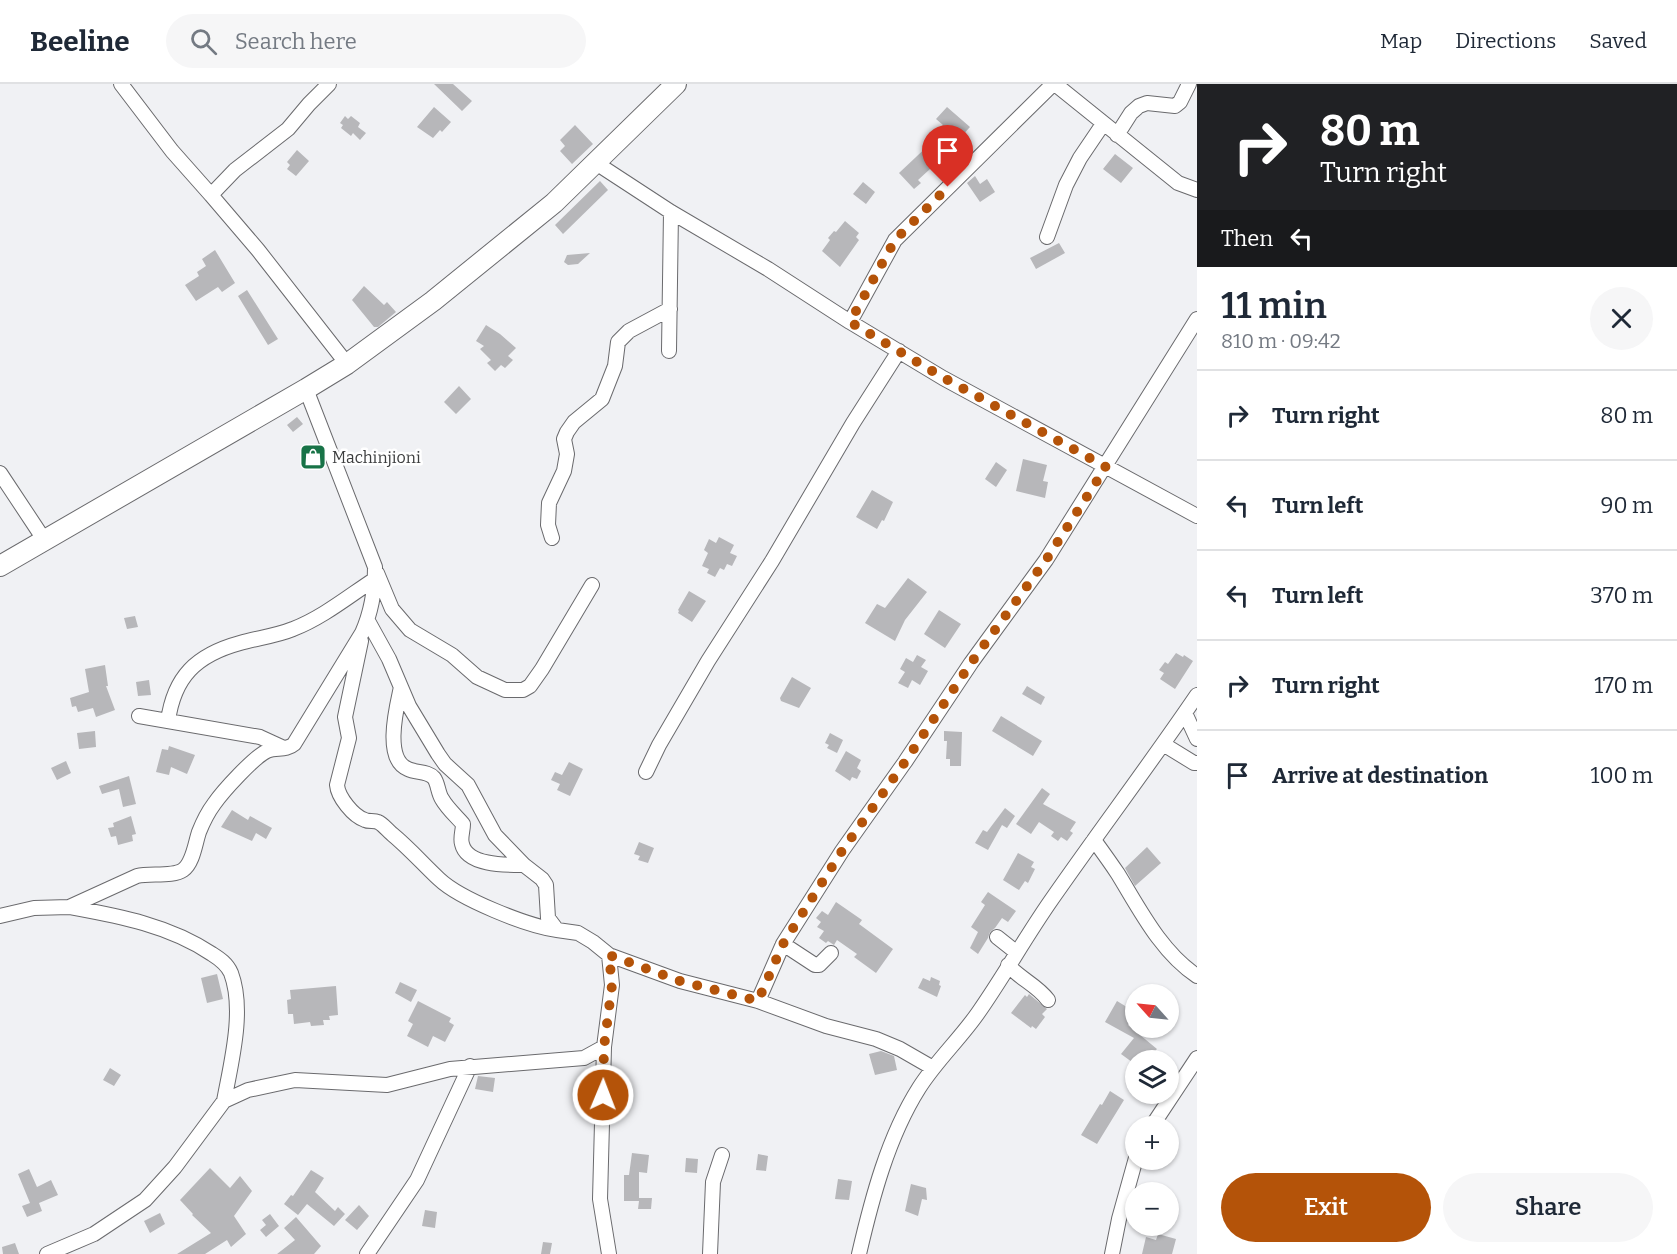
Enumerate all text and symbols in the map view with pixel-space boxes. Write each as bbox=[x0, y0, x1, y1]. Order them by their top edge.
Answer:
search box bbox=[166, 14, 586, 68]
text: Beeline bbox=[30, 25, 130, 58]
icon: search bbox=[187, 25, 220, 58]
text: Search here bbox=[235, 28, 357, 55]
text: Map bbox=[1380, 28, 1422, 54]
text: Directions bbox=[1455, 28, 1556, 54]
text: Saved bbox=[1589, 28, 1647, 54]
text: 80 m bbox=[1320, 106, 1420, 156]
icon: right bbox=[1221, 108, 1299, 186]
pin bbox=[922, 125, 973, 187]
icon: arrive bbox=[931, 134, 964, 167]
text: Turn right bbox=[1320, 157, 1447, 189]
icon: left bbox=[1285, 222, 1318, 255]
text: Then bbox=[1221, 225, 1273, 252]
text: 11 min bbox=[1221, 284, 1327, 328]
button: close bbox=[1590, 287, 1653, 350]
text: 810 m · 09:42 bbox=[1221, 329, 1341, 353]
icon: right bbox=[1221, 399, 1254, 432]
text: Turn right bbox=[1272, 402, 1380, 429]
text: 80 m bbox=[1600, 402, 1653, 429]
shop icon: Machinjioni bbox=[298, 442, 328, 472]
place label: Machinjioni bbox=[332, 448, 421, 467]
icon: left bbox=[1221, 489, 1254, 522]
text: Turn left bbox=[1272, 492, 1364, 519]
text: 90 m bbox=[1601, 492, 1653, 519]
icon: left bbox=[1221, 579, 1254, 612]
text: Turn left bbox=[1272, 582, 1364, 609]
text: 370 m bbox=[1590, 582, 1653, 609]
icon: right bbox=[1221, 669, 1254, 702]
text: Turn right bbox=[1272, 672, 1380, 699]
text: 170 m bbox=[1594, 672, 1653, 699]
icon: arrive bbox=[1221, 759, 1254, 792]
text: Arrive at destination bbox=[1272, 762, 1488, 789]
text: 100 m bbox=[1590, 762, 1653, 789]
north arrow bbox=[1125, 984, 1179, 1038]
map controls bbox=[1125, 984, 1179, 1236]
button: layers bbox=[1125, 1050, 1179, 1104]
position arrow bbox=[571, 1063, 635, 1127]
button: + bbox=[1125, 1116, 1179, 1170]
button: Exit bbox=[1221, 1173, 1431, 1242]
button: Share bbox=[1443, 1173, 1653, 1242]
button: − bbox=[1125, 1182, 1179, 1236]

